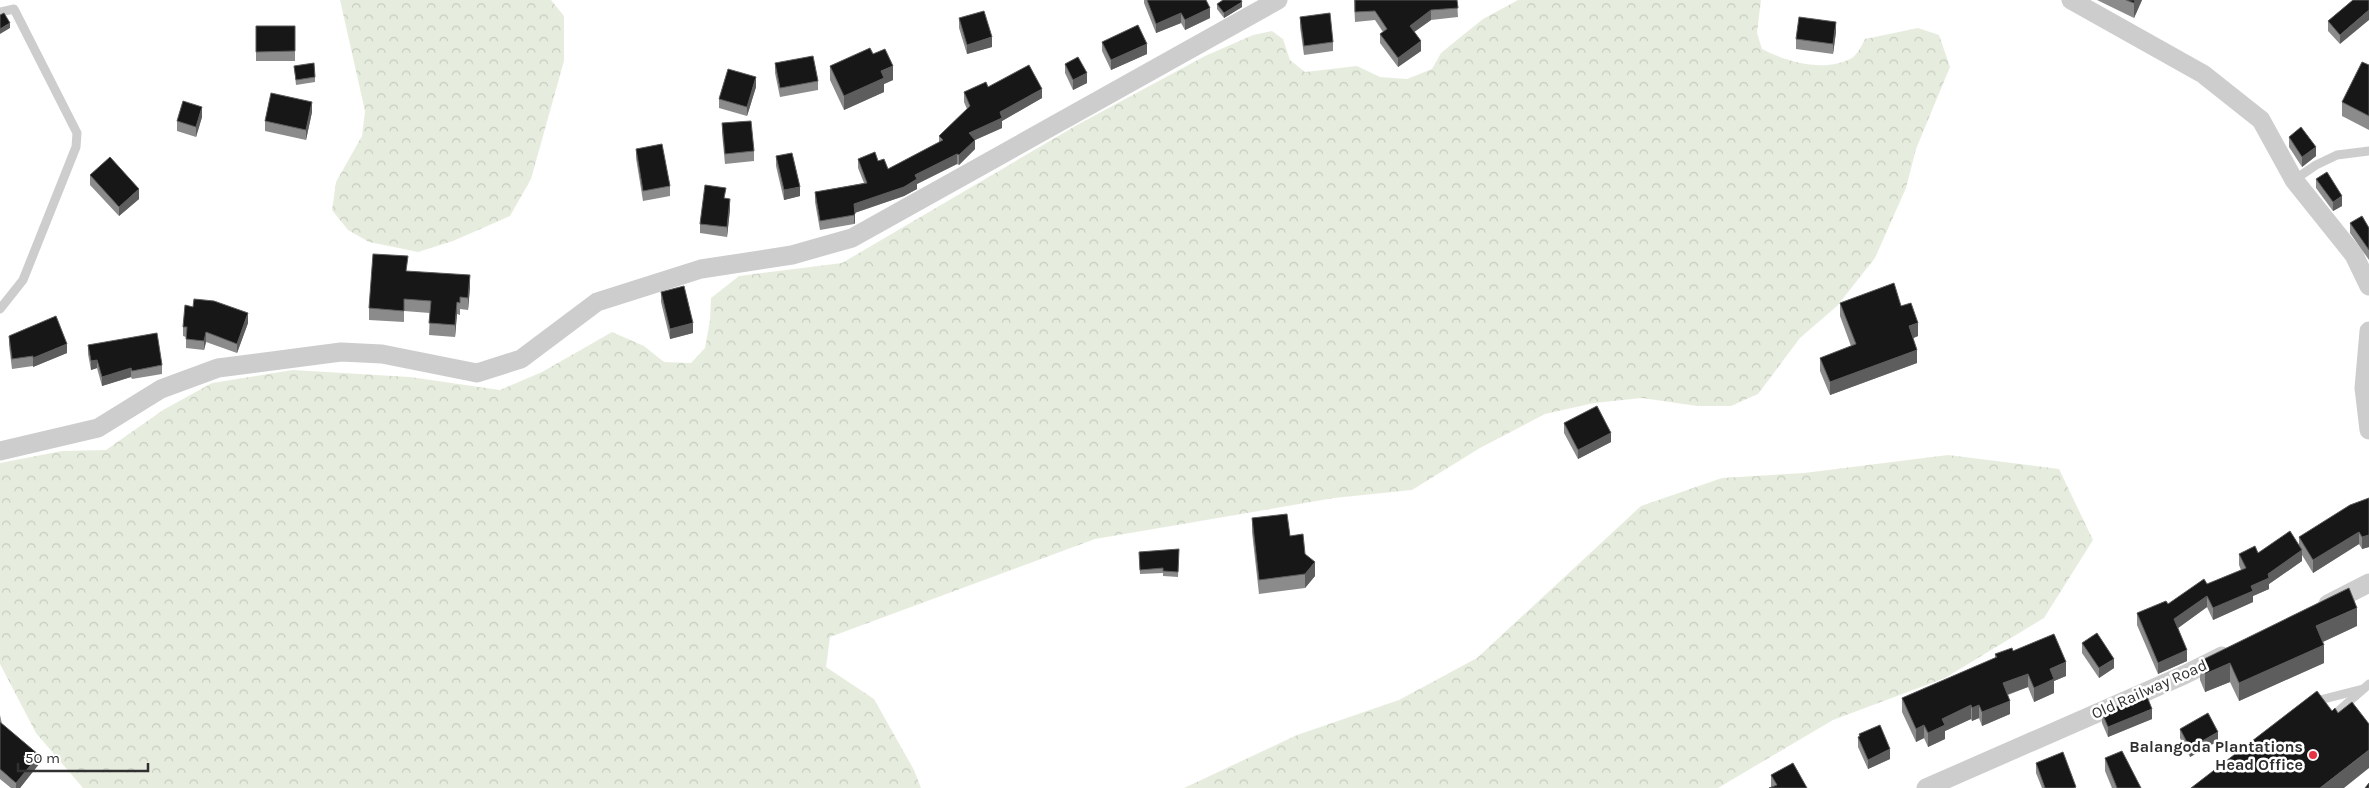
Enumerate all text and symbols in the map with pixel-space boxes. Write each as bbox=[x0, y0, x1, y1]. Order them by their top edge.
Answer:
street label: Old Railway Road bbox=[2088, 655, 2210, 723]
place label: Balangoda Plantations Head Office bbox=[2129, 737, 2303, 774]
scale bar bbox=[18, 740, 148, 772]
text: 50 m bbox=[25, 749, 60, 767]
marker: Balangoda Plantations Head Office bbox=[2307, 749, 2319, 761]

